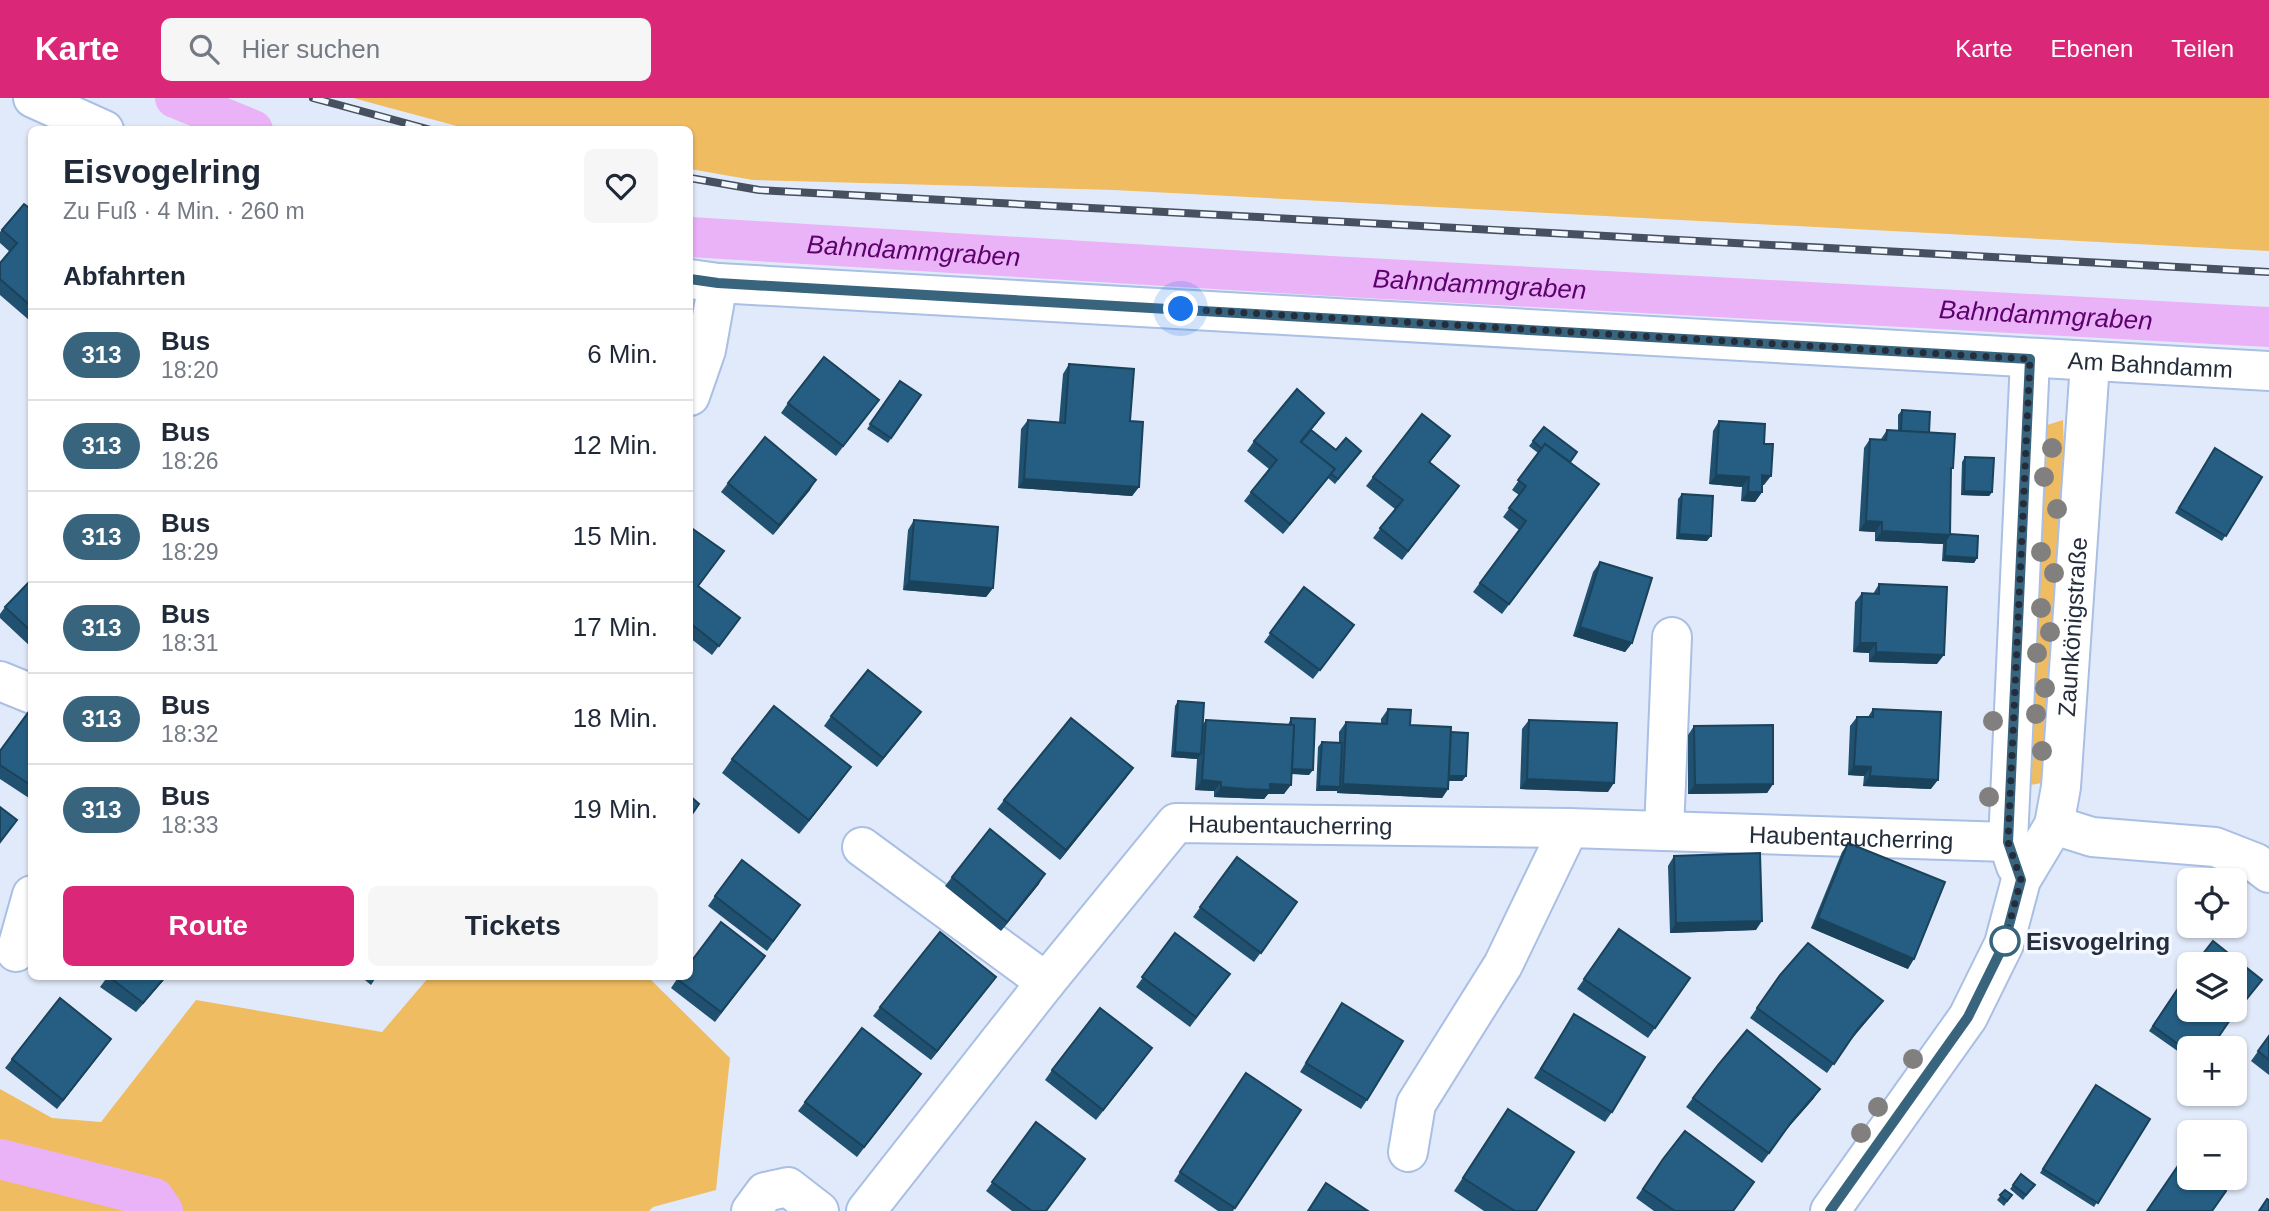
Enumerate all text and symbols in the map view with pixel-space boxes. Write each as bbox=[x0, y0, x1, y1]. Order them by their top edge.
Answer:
search box bbox=[161, 18, 651, 81]
text: Karte bbox=[35, 30, 119, 67]
icon: search bbox=[185, 30, 223, 68]
text: Hier suchen bbox=[241, 34, 380, 64]
text: Karte bbox=[1955, 35, 2013, 62]
text: Ebenen bbox=[2051, 35, 2133, 62]
text: Teilen bbox=[2171, 35, 2234, 62]
button: heart bbox=[584, 149, 658, 223]
text: Eisvogelring bbox=[63, 153, 261, 190]
text: Zu Fuß · 4 Min. · 260 m bbox=[63, 198, 305, 224]
water label: Bahndammgraben bbox=[806, 229, 1021, 272]
text: Abfahrten bbox=[63, 261, 186, 291]
water label: Bahndammgraben bbox=[1372, 263, 1587, 305]
your location bbox=[1163, 291, 1198, 326]
water label: Bahndammgraben bbox=[1938, 294, 2153, 336]
text: Bus bbox=[161, 326, 210, 356]
text: 6 Min. bbox=[587, 339, 658, 369]
text: 313 bbox=[81, 341, 122, 368]
street label: Am Bahndamm bbox=[2067, 346, 2234, 382]
text: 18:20 bbox=[161, 357, 219, 383]
text: Bus bbox=[161, 417, 210, 447]
text: 12 Min. bbox=[573, 430, 658, 460]
text: 313 bbox=[81, 432, 122, 459]
text: 18:26 bbox=[161, 448, 219, 474]
text: Bus bbox=[161, 508, 210, 538]
text: 15 Min. bbox=[573, 521, 658, 551]
text: 313 bbox=[81, 523, 122, 550]
street label: Zaunkönigstraße bbox=[2052, 536, 2092, 718]
text: 18:29 bbox=[161, 539, 219, 565]
text: Bus bbox=[161, 599, 210, 629]
text: 17 Min. bbox=[573, 612, 658, 642]
text: 313 bbox=[81, 614, 122, 641]
text: 18:31 bbox=[161, 630, 219, 656]
text: Bus bbox=[161, 690, 210, 720]
text: 18 Min. bbox=[573, 703, 658, 733]
text: 313 bbox=[81, 705, 122, 732]
text: 18:32 bbox=[161, 721, 219, 747]
text: Bus bbox=[161, 781, 210, 811]
text: 19 Min. bbox=[573, 794, 658, 824]
text: 313 bbox=[81, 796, 122, 823]
street label: Haubentaucherring bbox=[1188, 810, 1393, 839]
text: 18:33 bbox=[161, 812, 219, 838]
street label: Haubentaucherring bbox=[1749, 820, 1954, 854]
map controls bbox=[2177, 868, 2247, 1190]
button: locate bbox=[2177, 868, 2247, 938]
button: Route bbox=[63, 886, 354, 966]
button: Tickets bbox=[368, 886, 658, 966]
marker: Eisvogelring bbox=[1990, 926, 2020, 956]
place label: Eisvogelring bbox=[2026, 928, 2170, 955]
button: layers bbox=[2177, 952, 2247, 1022]
button: + bbox=[2177, 1036, 2247, 1106]
button: − bbox=[2177, 1120, 2247, 1190]

